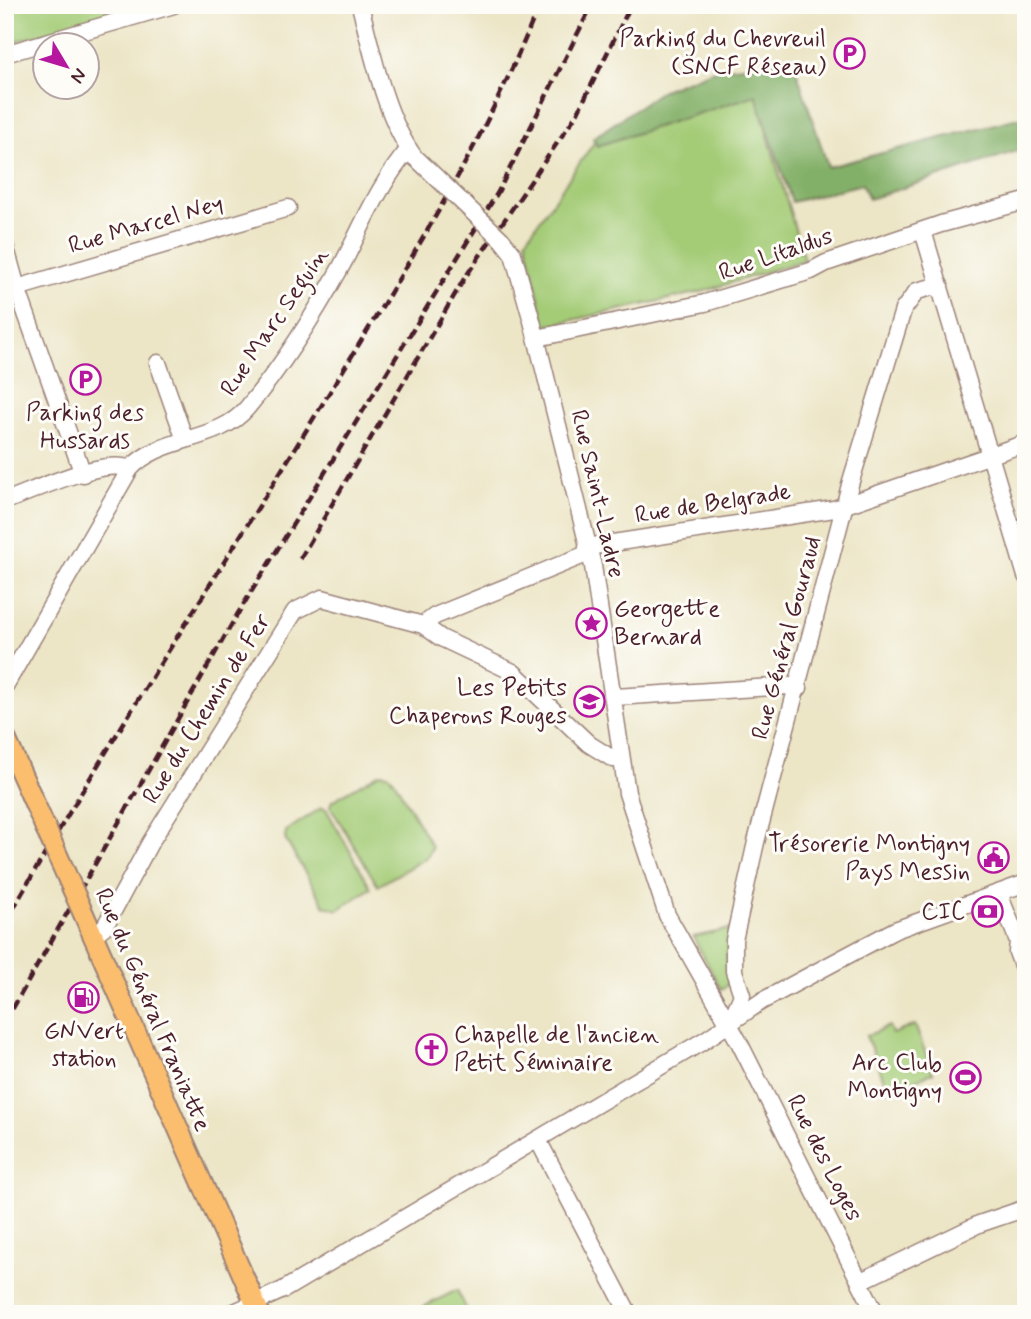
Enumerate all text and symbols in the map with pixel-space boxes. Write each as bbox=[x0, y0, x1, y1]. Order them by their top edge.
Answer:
place label: Parking du Chevreuil (SNCF Réseau) bbox=[620, 24, 826, 83]
north arrow bbox=[32, 32, 102, 102]
parking icon: Parking du Chevreuil (SNCF Réseau) bbox=[832, 36, 866, 70]
text: N bbox=[64, 63, 92, 88]
street label: Rue Marcel Ney bbox=[65, 188, 227, 262]
street label: Rue Litaldus bbox=[715, 221, 837, 289]
street label: Rue Marc Seguin bbox=[214, 241, 339, 404]
parking icon: Parking des Hussards bbox=[68, 362, 102, 396]
place label: Parking des Hussards bbox=[26, 398, 144, 457]
street label: Rue Saint-Ladre bbox=[563, 407, 631, 581]
street label: Rue de Belgrade bbox=[633, 476, 793, 532]
street label: Rue Général Gouraud bbox=[745, 533, 829, 743]
place label: Georgette Bernard bbox=[614, 594, 720, 653]
place icon: Georgette Bernard bbox=[574, 606, 608, 640]
street label: Rue du Chemin de Fer bbox=[136, 608, 278, 810]
place label: Les Petits Chaperons Rouges bbox=[389, 673, 567, 732]
school or university icon: Les Petits Chaperons Rouges bbox=[573, 685, 607, 719]
place label: Trésorerie Montigny Pays Messin bbox=[768, 829, 970, 888]
public building icon: Trésorerie Montigny Pays Messin bbox=[976, 841, 1010, 875]
street label: Rue du Général Franiatte bbox=[87, 884, 217, 1137]
bank icon: CIC bbox=[971, 895, 1005, 929]
place label: CIC bbox=[921, 897, 965, 928]
fuel station icon: GNVert station bbox=[67, 980, 101, 1014]
place label: GNVert station bbox=[44, 1016, 124, 1075]
place label: Chapelle de l'ancien Petit Séminaire bbox=[454, 1020, 659, 1079]
church icon: Chapelle de l'ancien Petit Séminaire bbox=[414, 1032, 448, 1066]
place label: Arc Club Montigny bbox=[847, 1048, 942, 1107]
sports icon: Arc Club Montigny bbox=[948, 1060, 982, 1094]
street label: Rue des Loges bbox=[779, 1089, 869, 1227]

